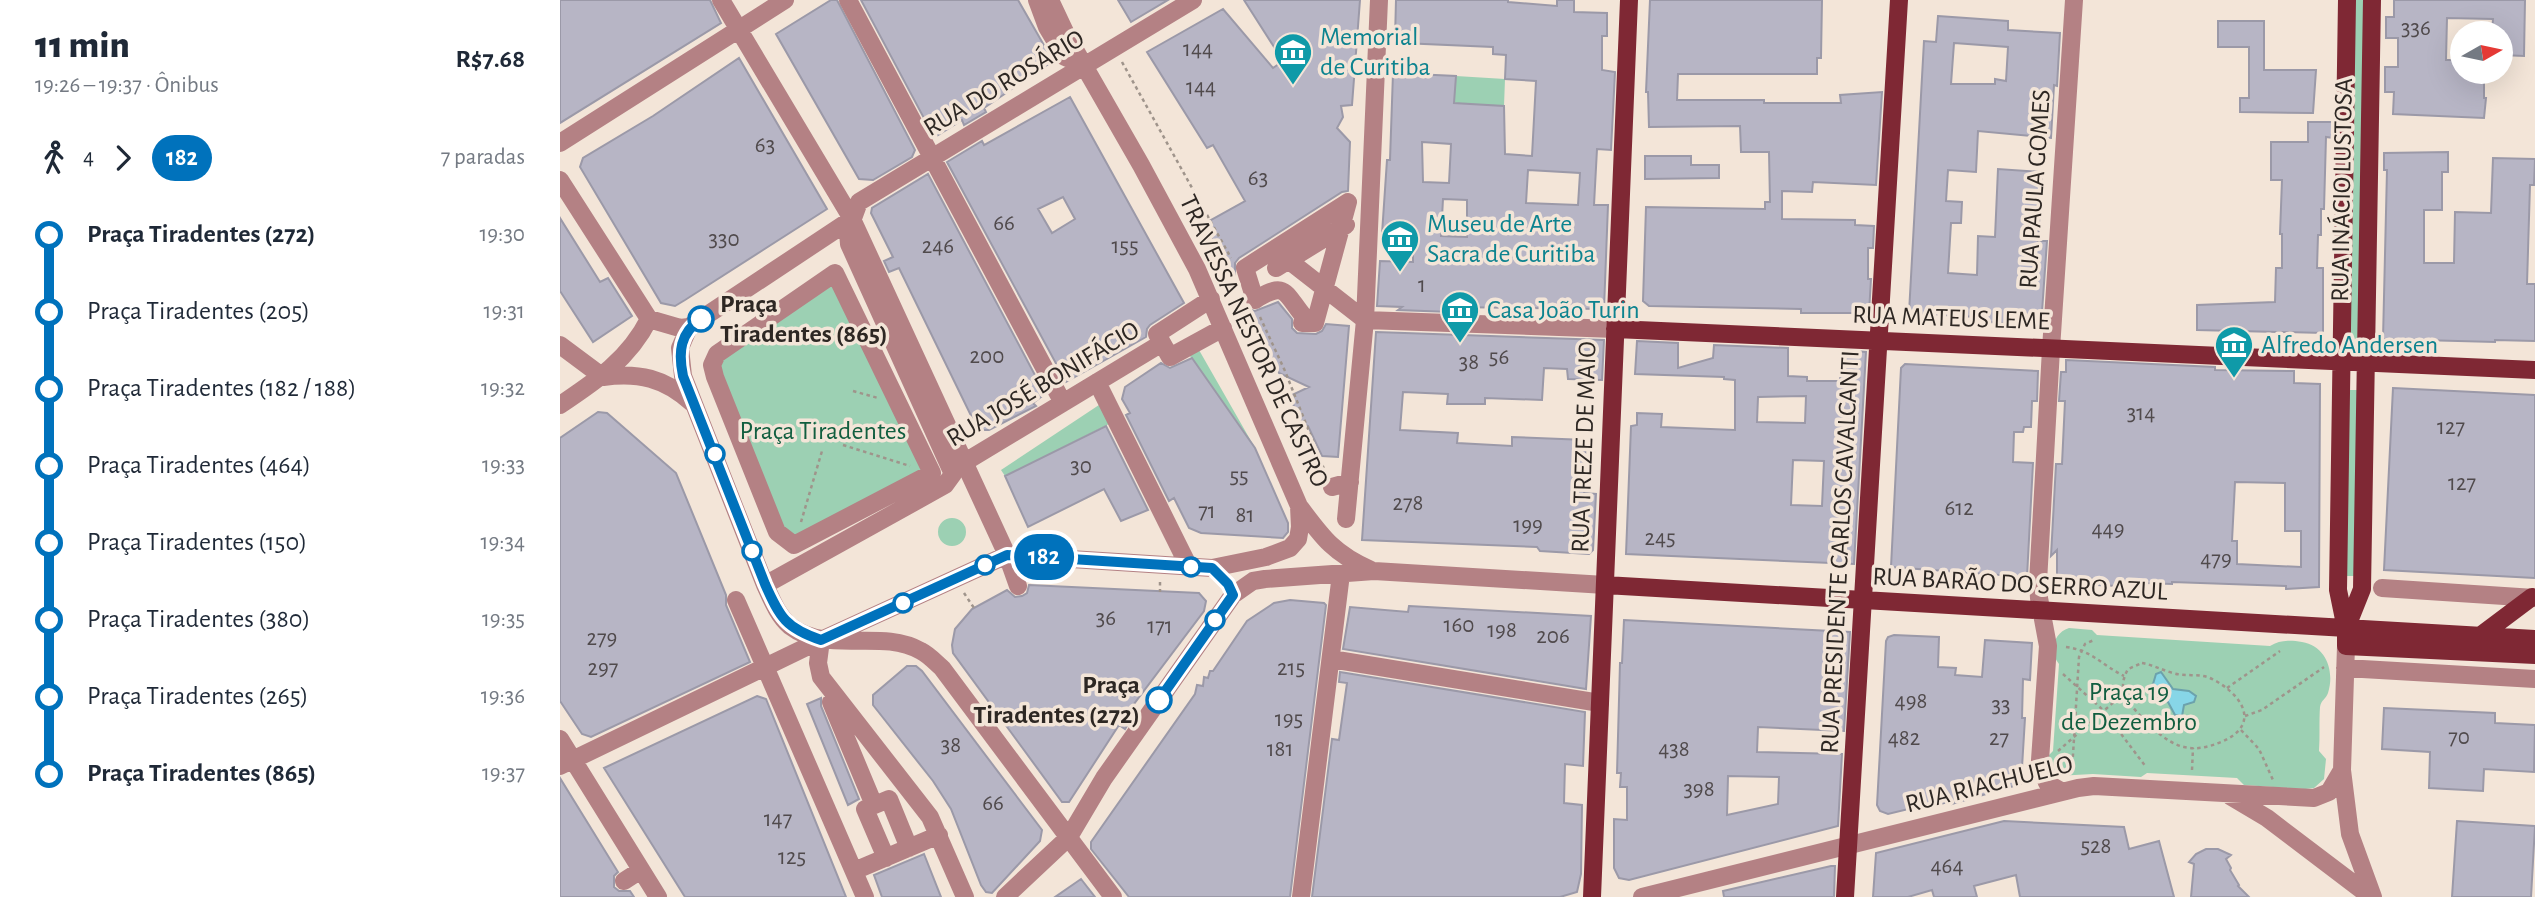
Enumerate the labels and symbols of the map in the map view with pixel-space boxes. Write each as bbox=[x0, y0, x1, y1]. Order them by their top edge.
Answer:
house number: 336 bbox=[2401, 17, 2431, 40]
north arrow bbox=[2450, 21, 2513, 84]
street label: RUA DO ROSÁRIO bbox=[918, 23, 1089, 141]
place label: Memorial de Curitiba bbox=[1320, 24, 1431, 80]
museum icon: Memorial de Curitiba bbox=[1272, 31, 1314, 86]
house number: 144 bbox=[1183, 38, 1213, 61]
house number: 144 bbox=[1186, 76, 1216, 99]
street label: RUA INÁCIO LUSTOSA bbox=[2325, 78, 2357, 302]
street label: RUA PAULA GOMES bbox=[2015, 88, 2055, 290]
house number: 63 bbox=[755, 134, 775, 157]
house number: 63 bbox=[1248, 167, 1268, 190]
street label: TRAVESSA NESTOR DE CASTRO bbox=[1175, 191, 1333, 491]
place label: Museu de Arte Sacra de Curitiba bbox=[1427, 211, 1596, 267]
house number: 66 bbox=[993, 212, 1015, 235]
museum icon: Museu de Arte Sacra de Curitiba bbox=[1379, 218, 1421, 273]
house number: 330 bbox=[708, 228, 740, 251]
house number: 246 bbox=[922, 235, 954, 258]
house number: 155 bbox=[1111, 235, 1139, 258]
house number: 1 bbox=[1418, 274, 1426, 297]
museum icon: Casa João Turin bbox=[1439, 289, 1481, 344]
place label: Praça Tiradentes (865) bbox=[720, 291, 888, 347]
place label: Casa João Turin bbox=[1487, 297, 1640, 323]
street label: RUA MATEUS LEME bbox=[1852, 302, 2050, 334]
marker: Praça Tiradentes (865) bbox=[688, 306, 714, 332]
street label: RUA JOSÉ BONIFÁCIO bbox=[941, 315, 1144, 452]
museum icon: Alfredo Andersen bbox=[2213, 324, 2255, 379]
place label: Alfredo Andersen bbox=[2261, 332, 2438, 358]
street label: RUA TREZE DE MAIO bbox=[1567, 341, 1601, 553]
house number: 200 bbox=[970, 345, 1004, 368]
house number: 56 bbox=[1489, 346, 1509, 369]
street label: RUA PRESIDENTE CARLOS CAVALCANTI bbox=[1816, 350, 1864, 754]
house number: 38 bbox=[1459, 351, 1479, 374]
house number: 314 bbox=[2127, 402, 2155, 425]
house number: 127 bbox=[2437, 416, 2465, 439]
park label: Praça Tiradentes bbox=[740, 418, 906, 444]
unlabelled marker bbox=[705, 444, 725, 464]
house number: 30 bbox=[1070, 455, 1092, 478]
house number: 55 bbox=[1229, 465, 1249, 488]
house number: 127 bbox=[2448, 472, 2476, 495]
house number: 278 bbox=[1393, 492, 1423, 515]
house number: 612 bbox=[1944, 497, 1974, 520]
house number: 71 bbox=[1198, 500, 1216, 523]
house number: 81 bbox=[1236, 504, 1254, 527]
house number: 199 bbox=[1513, 514, 1543, 537]
house number: 449 bbox=[2092, 518, 2124, 541]
house number: 245 bbox=[1644, 527, 1676, 550]
line badge: 182 bbox=[1004, 534, 1084, 580]
unlabelled marker bbox=[742, 541, 762, 561]
house number: 479 bbox=[2200, 548, 2232, 571]
unlabelled marker bbox=[975, 555, 995, 575]
unlabelled marker bbox=[1181, 557, 1201, 577]
street label: RUA BARÃO DO SERRO AZUL bbox=[1872, 562, 2169, 605]
unlabelled marker bbox=[893, 593, 913, 613]
house number: 36 bbox=[1096, 607, 1116, 630]
unlabelled marker bbox=[1205, 610, 1225, 630]
house number: 160 bbox=[1444, 614, 1474, 637]
house number: 171 bbox=[1147, 615, 1173, 638]
house number: 198 bbox=[1487, 619, 1517, 642]
house number: 206 bbox=[1536, 625, 1570, 648]
house number: 279 bbox=[587, 627, 617, 650]
house number: 297 bbox=[588, 657, 618, 680]
house number: 215 bbox=[1277, 657, 1305, 680]
place label: Praça Tiradentes (272) bbox=[973, 672, 1140, 728]
park label: Praça 19 de Dezembro bbox=[2061, 679, 2197, 735]
marker: Praça Tiradentes (272) bbox=[1146, 687, 1172, 713]
house number: 498 bbox=[1895, 690, 1927, 713]
house number: 33 bbox=[1992, 694, 2010, 717]
house number: 195 bbox=[1275, 708, 1303, 731]
house number: 70 bbox=[2448, 726, 2470, 749]
house number: 482 bbox=[1888, 727, 1920, 750]
house number: 27 bbox=[1989, 727, 2009, 750]
house number: 38 bbox=[941, 734, 961, 757]
house number: 181 bbox=[1267, 738, 1293, 761]
house number: 438 bbox=[1658, 738, 1690, 761]
street label: RUA RIACHUELO bbox=[1903, 751, 2075, 817]
house number: 398 bbox=[1683, 778, 1715, 801]
house number: 66 bbox=[982, 792, 1004, 815]
house number: 147 bbox=[764, 808, 792, 831]
house number: 528 bbox=[2081, 835, 2111, 858]
house number: 125 bbox=[778, 846, 806, 869]
house number: 464 bbox=[1931, 855, 1963, 878]

